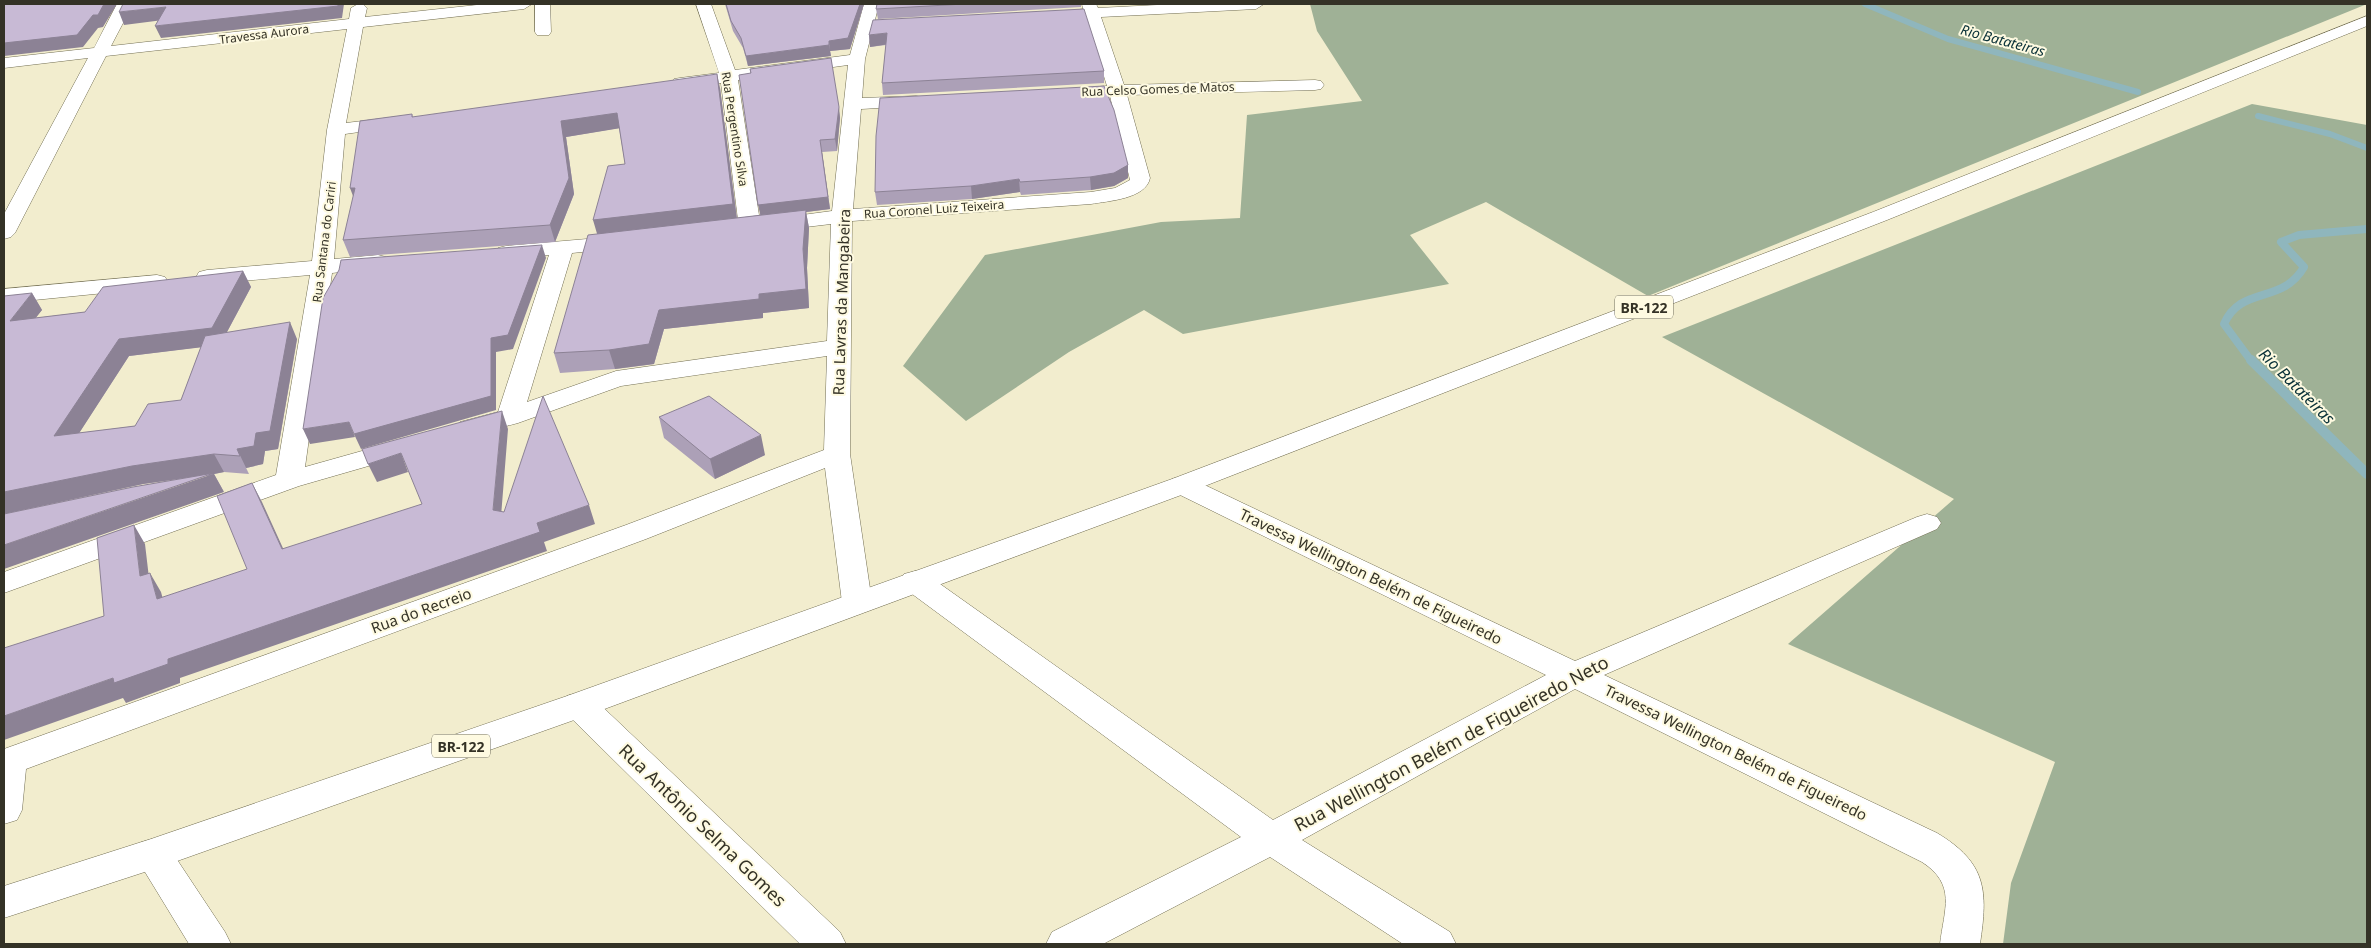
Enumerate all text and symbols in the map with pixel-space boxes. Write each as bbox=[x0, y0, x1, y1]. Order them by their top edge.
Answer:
street label: Travessa Aurora bbox=[218, 20, 310, 48]
water label: Rio Batateiras bbox=[1959, 20, 2047, 60]
street label: Rua Pergentino Silva bbox=[718, 70, 752, 188]
street label: Rua Celso Gomes de Matos bbox=[1081, 78, 1235, 100]
street label: Rua Santana do Cariri bbox=[308, 180, 340, 304]
street label: Rua Coronel Luiz Teixeira bbox=[863, 196, 1005, 222]
street label: Rua Lavras da Mangabeira bbox=[828, 208, 854, 396]
road number: BR-122 bbox=[1615, 296, 1673, 318]
water label: Rio Batateiras bbox=[2254, 343, 2340, 429]
street label: Travessa Wellington Belém de Figueiredo bbox=[1236, 504, 1506, 648]
street label: Rua do Recreio bbox=[368, 583, 474, 637]
street label: Rua Wellington Belém de Figueiredo Neto bbox=[1289, 650, 1613, 836]
street label: Travessa Wellington Belém de Figueiredo bbox=[1601, 680, 1871, 824]
road number: BR-122 bbox=[432, 734, 490, 758]
street label: Rua Antônio Selma Gomes bbox=[614, 738, 792, 912]

